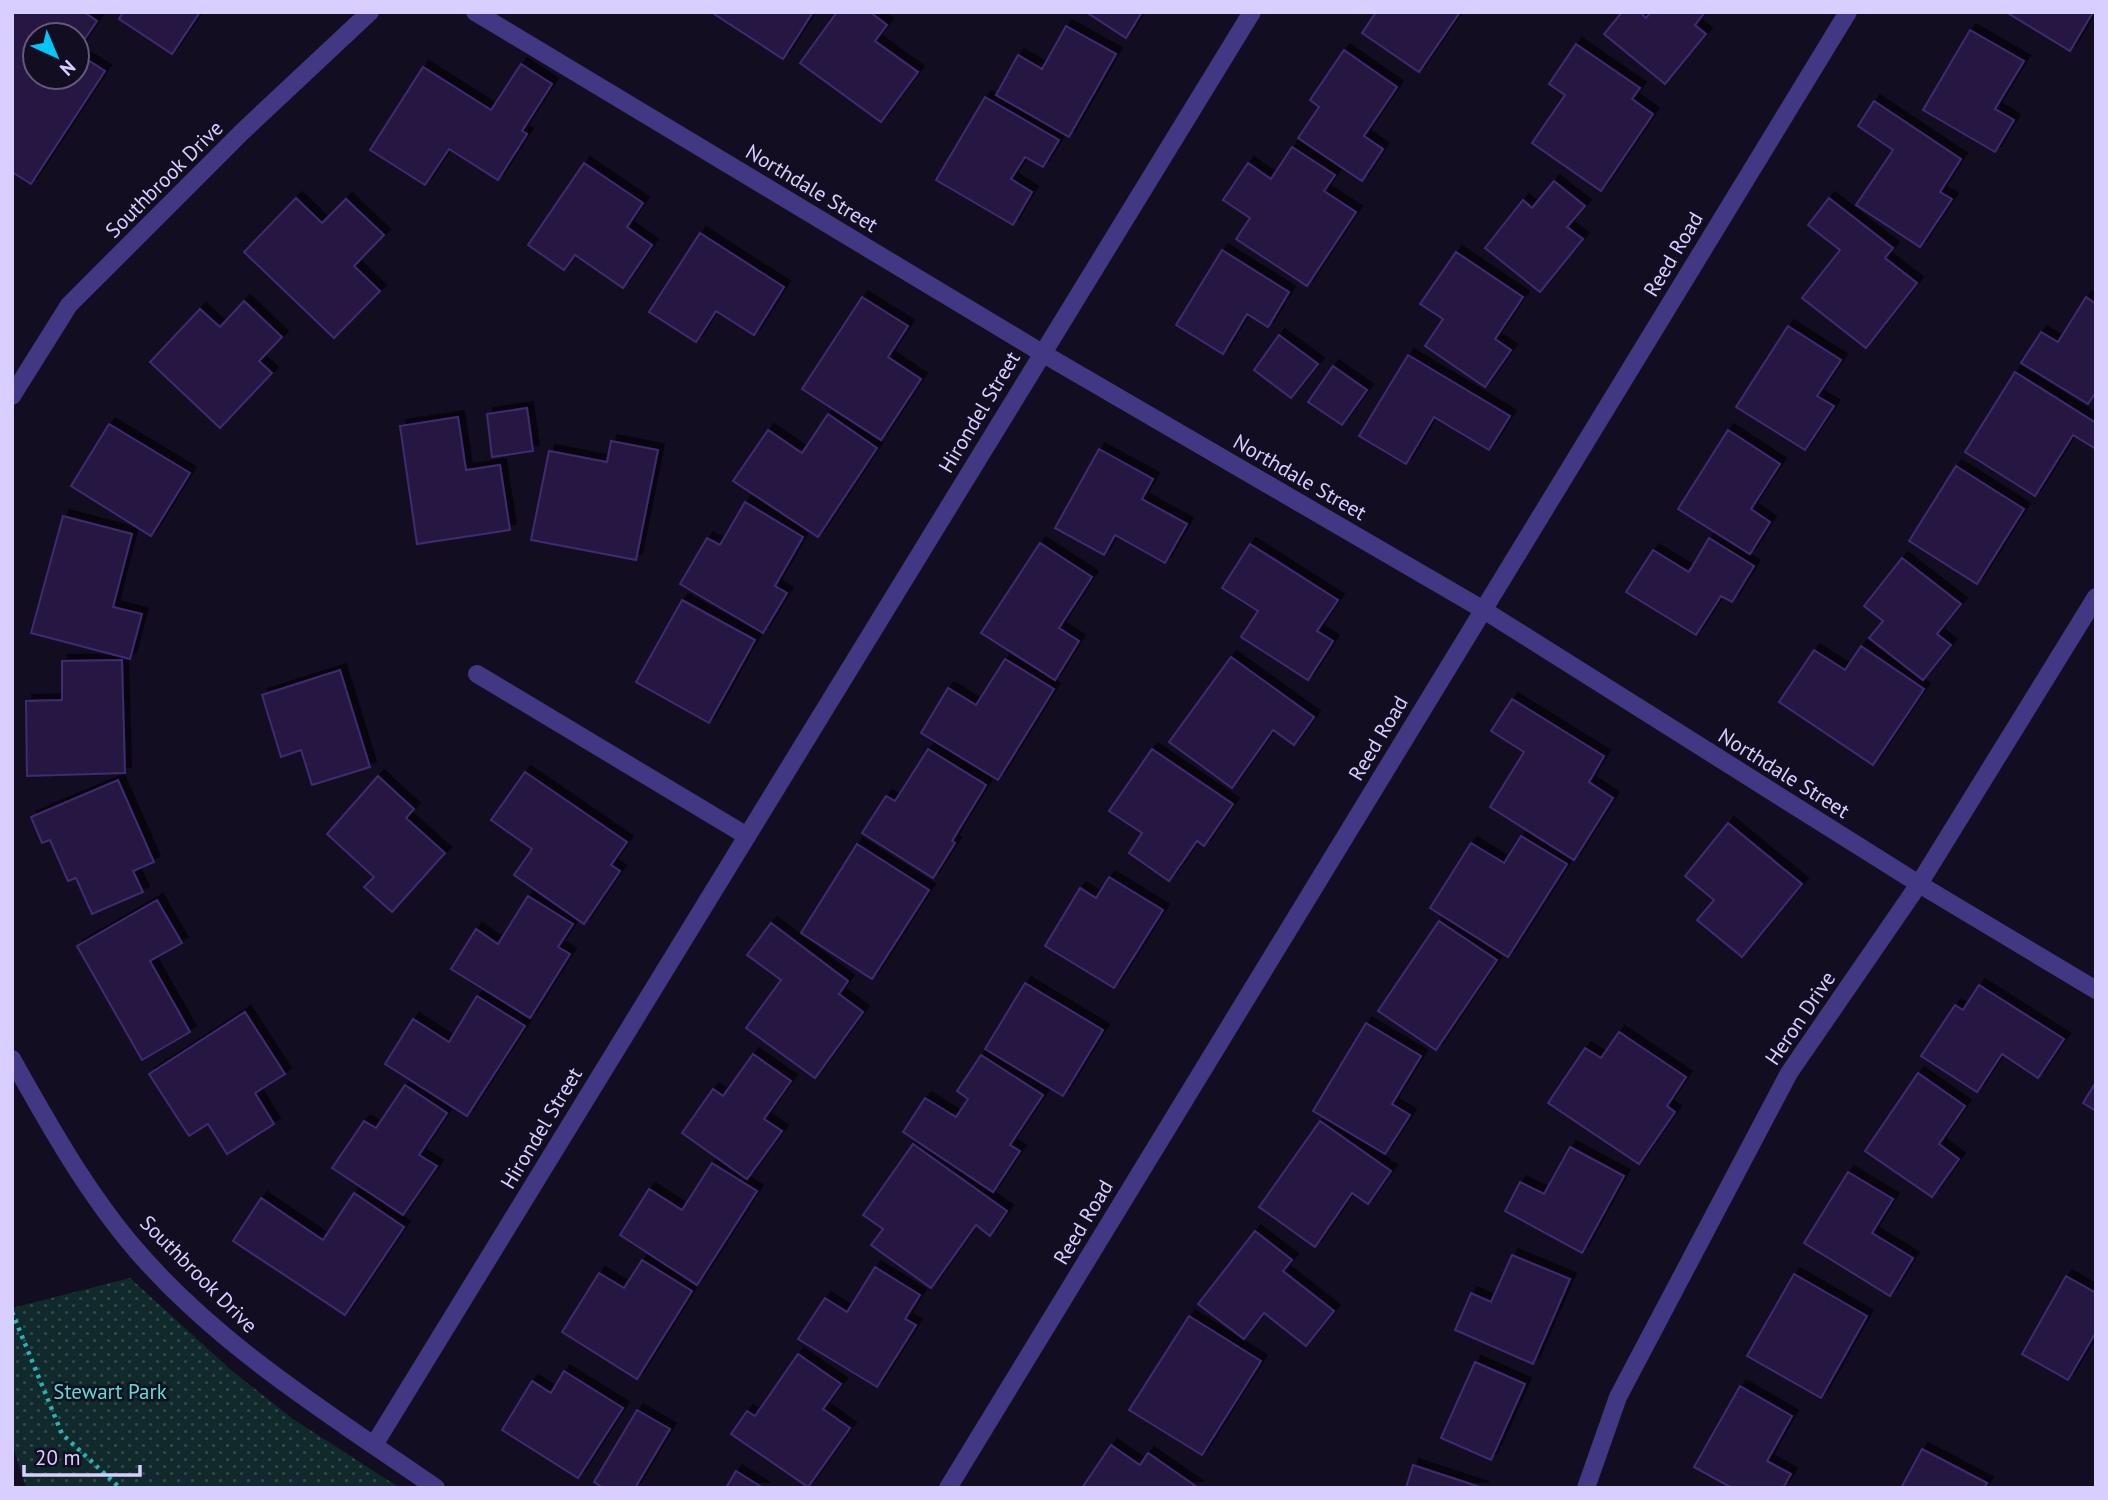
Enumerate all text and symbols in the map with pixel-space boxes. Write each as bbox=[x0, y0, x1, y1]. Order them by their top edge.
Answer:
north arrow bbox=[21, 21, 91, 91]
text: N bbox=[55, 55, 81, 81]
street label: Southbrook Drive bbox=[100, 115, 228, 243]
street label: Northdale Street bbox=[741, 138, 883, 238]
street label: Reed Road bbox=[1637, 207, 1709, 301]
street label: Hirondel Street bbox=[932, 346, 1026, 478]
street label: Northdale Street bbox=[1229, 428, 1371, 526]
street label: Reed Road bbox=[1342, 691, 1414, 785]
street label: Northdale Street bbox=[1713, 722, 1855, 824]
street label: Heron Drive bbox=[1759, 966, 1841, 1070]
street label: Hirondel Street bbox=[494, 1062, 588, 1194]
street label: Reed Road bbox=[1047, 1175, 1119, 1269]
street label: Southbrook Drive bbox=[135, 1210, 263, 1338]
park label: Stewart Park bbox=[53, 1378, 167, 1405]
scale bar bbox=[24, 1434, 140, 1478]
text: 20 m bbox=[35, 1444, 81, 1471]

